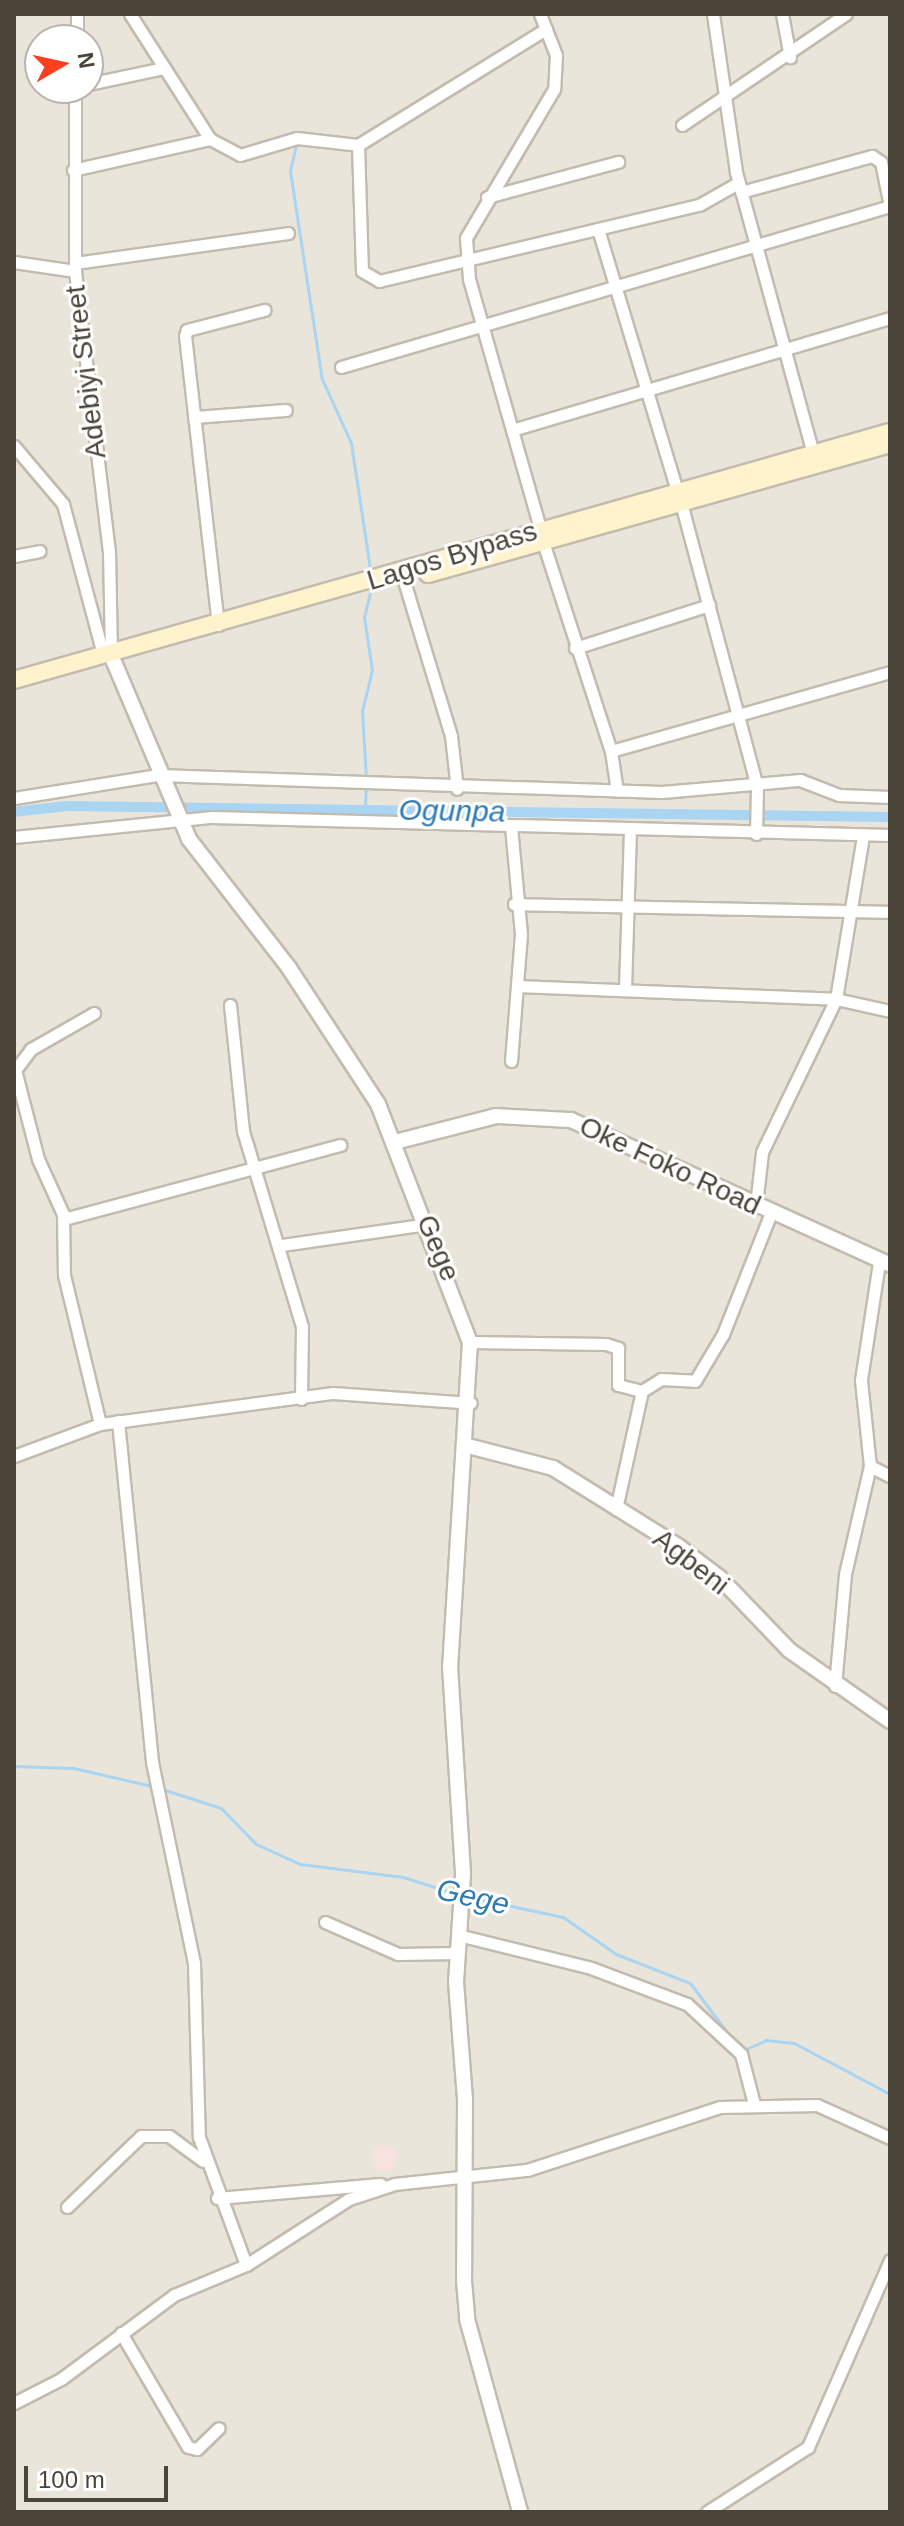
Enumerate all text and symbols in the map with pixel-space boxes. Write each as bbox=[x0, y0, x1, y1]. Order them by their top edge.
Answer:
north arrow bbox=[24, 24, 104, 104]
text: N bbox=[73, 51, 100, 70]
street label: Adebiyi Street bbox=[59, 283, 113, 461]
street label: Lagos Bypass bbox=[363, 514, 541, 598]
water label: Ogunpa bbox=[398, 792, 506, 830]
street label: Oke Foko Road bbox=[574, 1109, 766, 1223]
street label: Gege bbox=[409, 1210, 467, 1286]
street label: Agbeni bbox=[646, 1522, 736, 1602]
water label: Gege bbox=[433, 1871, 513, 1923]
scale bar bbox=[28, 2450, 172, 2500]
text: 100 m bbox=[38, 2466, 105, 2493]

